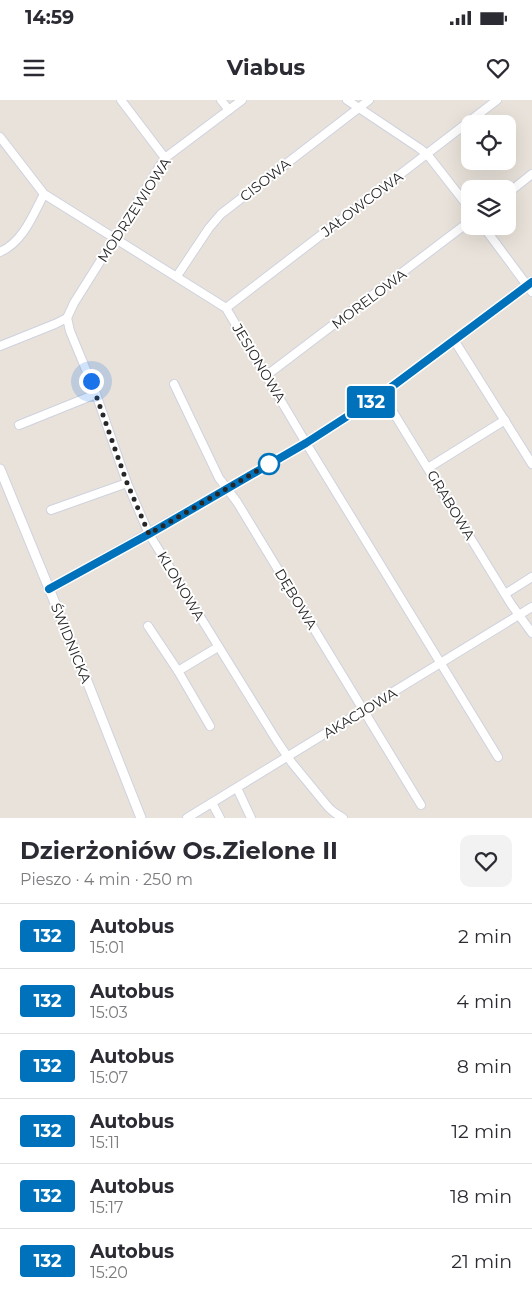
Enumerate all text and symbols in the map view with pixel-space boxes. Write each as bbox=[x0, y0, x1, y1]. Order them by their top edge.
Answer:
text: 14:59 bbox=[25, 6, 74, 29]
icon: menu bbox=[20, 54, 48, 82]
text: Viabus bbox=[227, 54, 305, 81]
icon: heart bbox=[484, 54, 512, 82]
map controls bbox=[461, 115, 516, 235]
button: locate bbox=[461, 115, 516, 170]
street label: MODRZEWIOWA bbox=[93, 153, 175, 266]
street label: CISOWA bbox=[236, 154, 295, 205]
street label: JAŁOWCOWA bbox=[317, 167, 407, 241]
button: layers bbox=[461, 180, 516, 235]
street label: MORELOWA bbox=[328, 264, 411, 333]
street label: JESIONOWA bbox=[228, 319, 290, 407]
your location bbox=[79, 369, 104, 394]
line badge: 132 bbox=[342, 386, 400, 418]
text: 132 bbox=[357, 391, 385, 413]
unlabelled marker bbox=[258, 453, 280, 475]
street label: GRABOWA bbox=[423, 467, 479, 544]
street label: KLONOWA bbox=[153, 548, 209, 625]
street label: DĘBOWA bbox=[271, 565, 322, 634]
street label: ŚWIDNICKA bbox=[47, 600, 96, 687]
street label: AKACJOWA bbox=[320, 683, 401, 742]
button: heart bbox=[460, 835, 512, 887]
text: Dzierżoniów Os.Zielone II bbox=[20, 836, 338, 865]
text: Pieszo · 4 min · 250 m bbox=[20, 870, 193, 889]
text: Autobus bbox=[90, 915, 174, 938]
text: 132 bbox=[33, 925, 62, 947]
text: 2 min bbox=[458, 925, 512, 948]
text: 15:01 bbox=[90, 938, 125, 957]
text: Autobus bbox=[90, 980, 174, 1003]
text: 132 bbox=[33, 990, 62, 1012]
text: 4 min bbox=[456, 990, 512, 1013]
text: 15:03 bbox=[90, 1003, 128, 1022]
text: Autobus bbox=[90, 1045, 174, 1068]
text: 132 bbox=[33, 1055, 62, 1077]
text: 8 min bbox=[457, 1055, 512, 1078]
text: 15:07 bbox=[90, 1068, 128, 1087]
text: Autobus bbox=[90, 1110, 174, 1133]
text: 132 bbox=[33, 1120, 62, 1142]
text: 12 min bbox=[451, 1120, 512, 1143]
text: 15:11 bbox=[90, 1133, 120, 1152]
text: Autobus bbox=[90, 1175, 174, 1198]
text: 132 bbox=[33, 1185, 62, 1207]
text: 18 min bbox=[450, 1185, 512, 1208]
text: 15:17 bbox=[90, 1198, 123, 1217]
text: Autobus bbox=[90, 1240, 174, 1263]
text: 132 bbox=[33, 1250, 62, 1272]
text: 21 min bbox=[451, 1250, 512, 1273]
text: 15:20 bbox=[90, 1263, 128, 1282]

